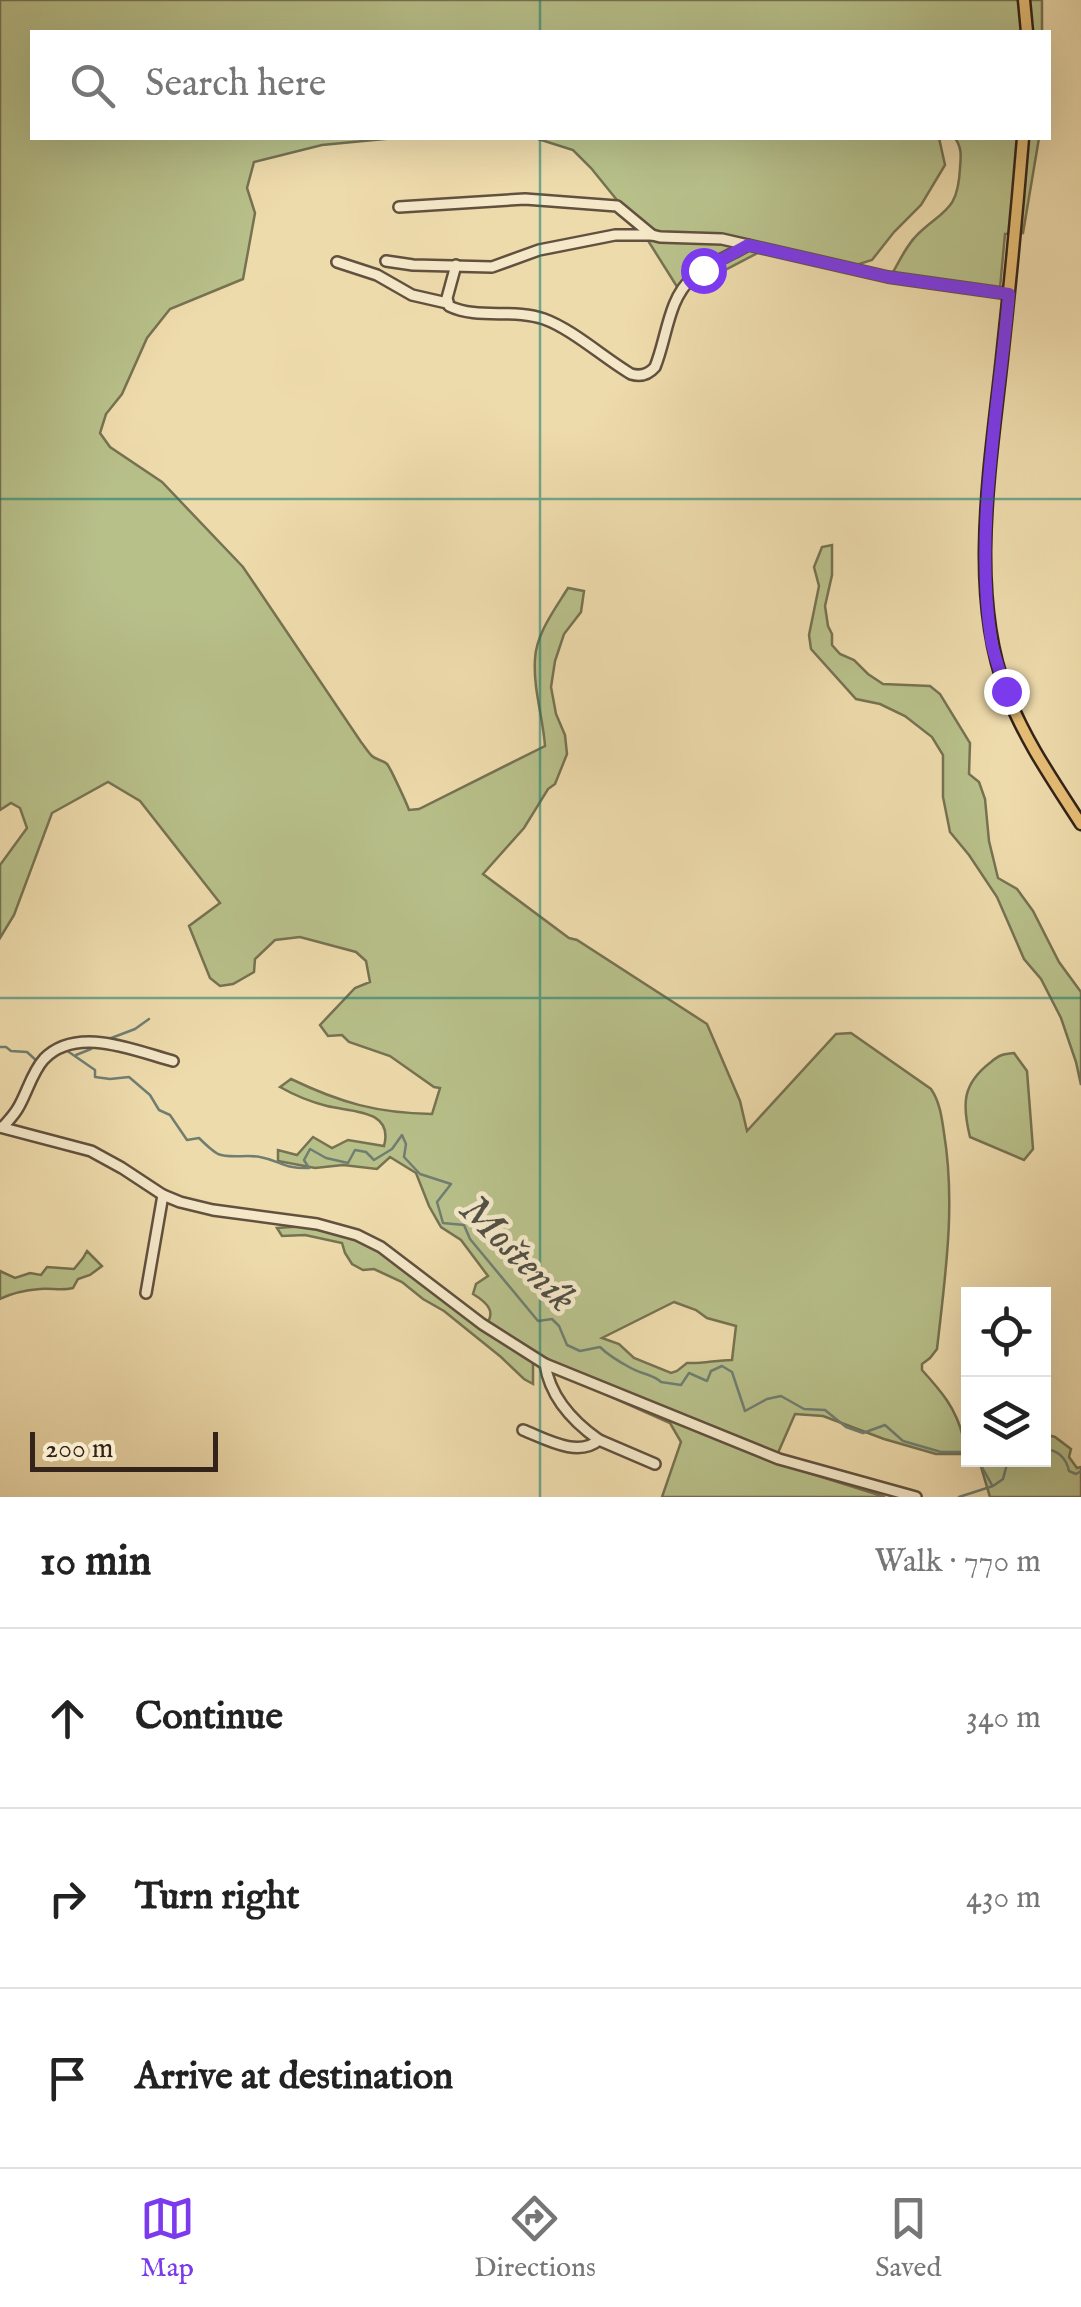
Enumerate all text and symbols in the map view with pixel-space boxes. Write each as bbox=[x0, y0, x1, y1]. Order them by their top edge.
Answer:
search box bbox=[30, 30, 1051, 140]
icon: search bbox=[65, 58, 120, 113]
text: Search here bbox=[145, 61, 326, 109]
route start bbox=[681, 248, 727, 294]
route end bbox=[984, 669, 1030, 715]
water label: Mošteník bbox=[447, 1184, 588, 1325]
map controls bbox=[961, 1287, 1051, 1467]
button: locate bbox=[961, 1287, 1051, 1377]
button: layers bbox=[961, 1377, 1051, 1467]
scale bar bbox=[30, 1427, 218, 1472]
text: 200 m bbox=[45, 1432, 113, 1467]
text: 10 min bbox=[40, 1536, 151, 1589]
text: Walk · 770 m bbox=[874, 1542, 1041, 1583]
icon: ahead bbox=[40, 1691, 95, 1746]
text: Continue bbox=[135, 1694, 283, 1742]
text: 340 m bbox=[966, 1698, 1041, 1739]
icon: right bbox=[40, 1871, 95, 1926]
text: Turn right bbox=[135, 1874, 299, 1922]
text: 430 m bbox=[966, 1878, 1041, 1919]
icon: arrive bbox=[40, 2051, 95, 2106]
text: Arrive at destination bbox=[135, 2054, 453, 2102]
tab: Map bbox=[140, 2191, 195, 2286]
tab: Directions bbox=[474, 2191, 596, 2286]
tab: Saved bbox=[875, 2191, 941, 2286]

